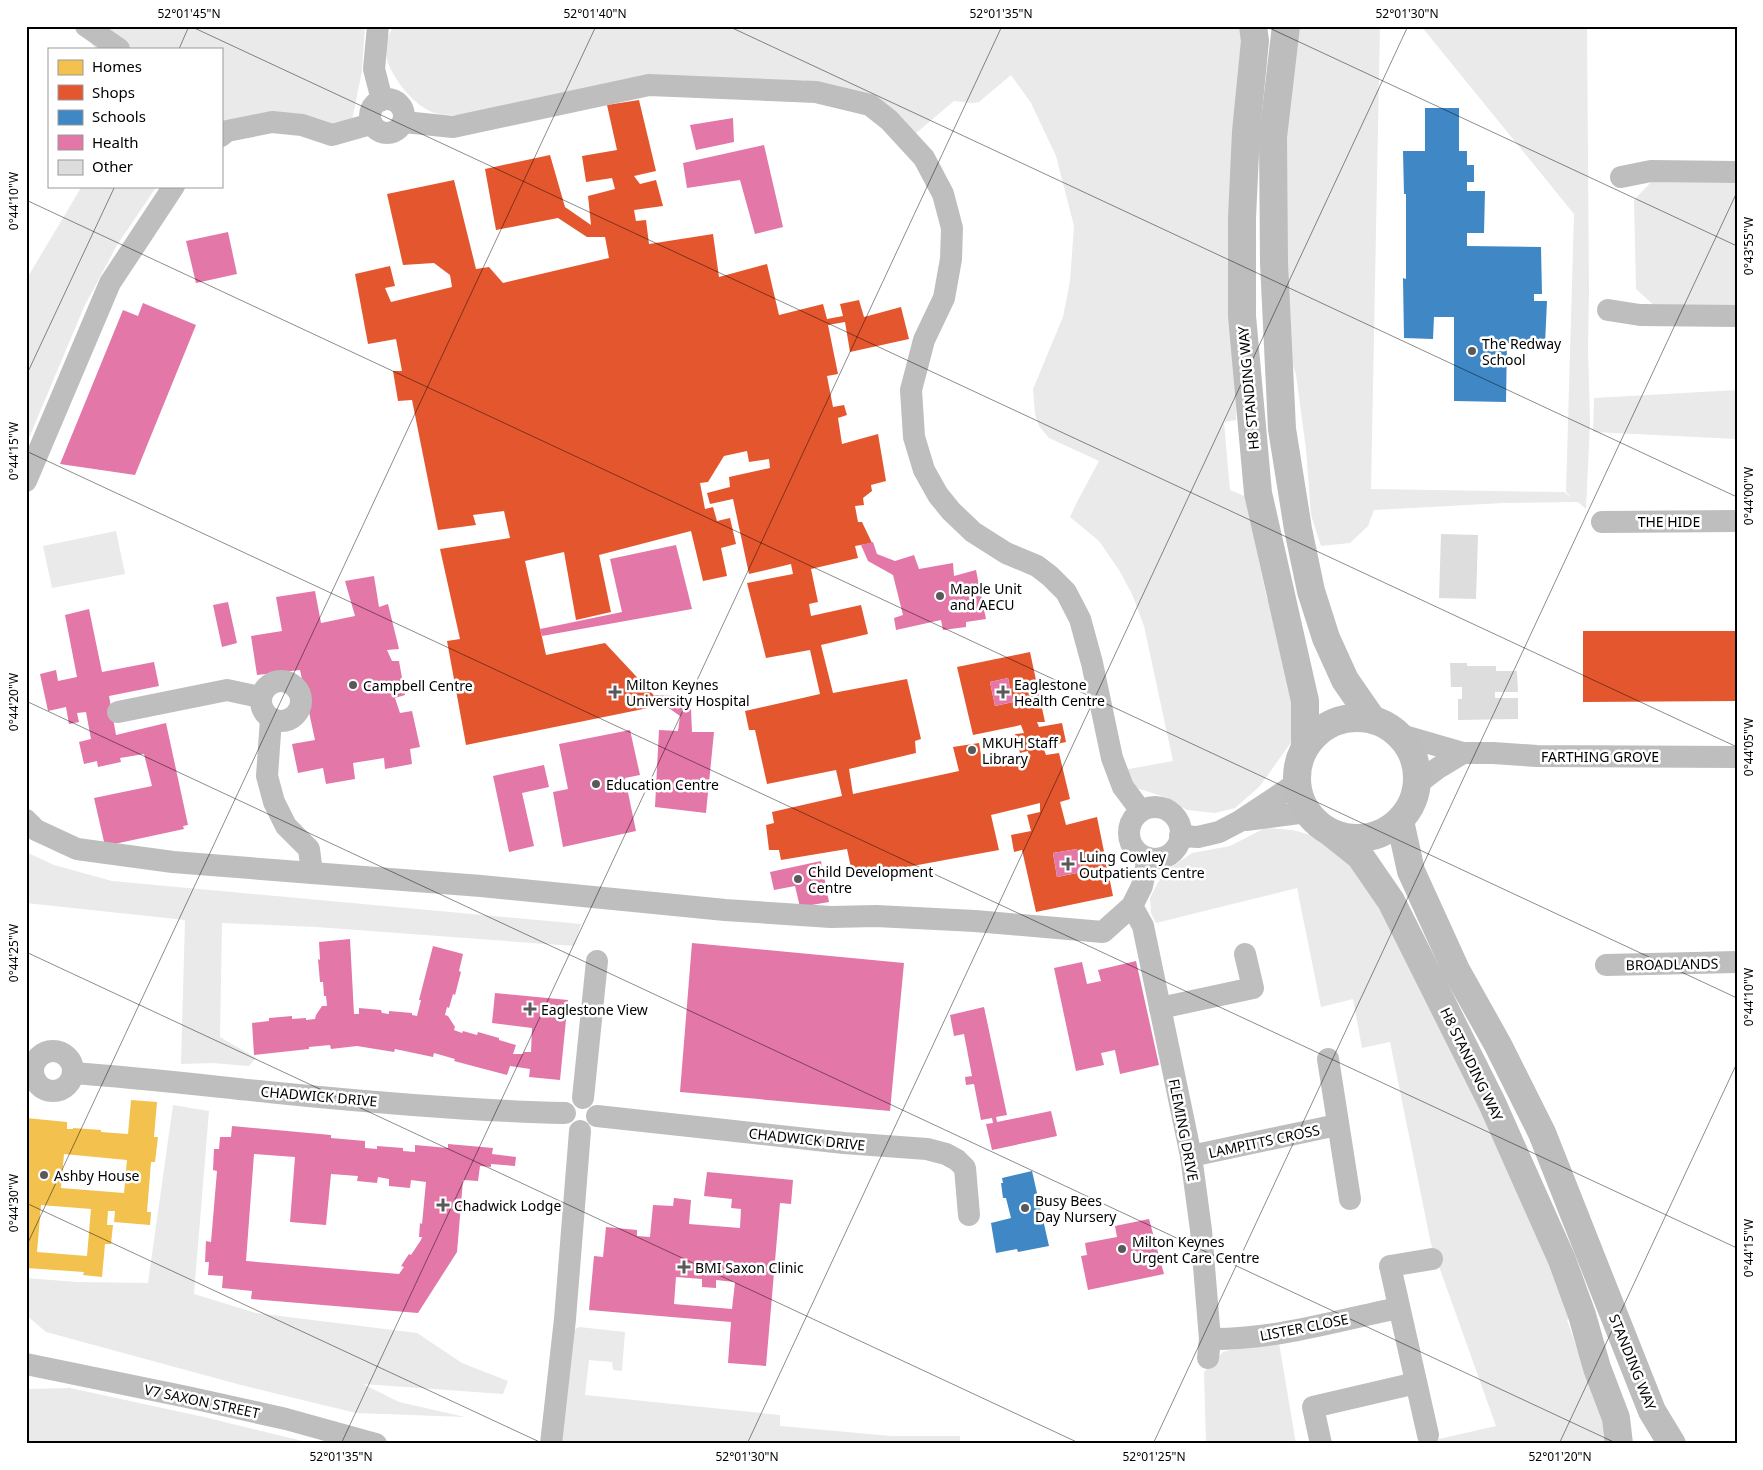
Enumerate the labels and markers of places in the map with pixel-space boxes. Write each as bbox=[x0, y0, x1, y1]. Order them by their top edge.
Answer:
place label: The Redway School bbox=[1482, 334, 1562, 369]
marker: The Redway School bbox=[1466, 345, 1478, 357]
place label: Maple Unit and AECU bbox=[950, 579, 1022, 614]
marker: Maple Unit and AECU bbox=[934, 590, 946, 602]
place label: Milton Keynes University Hospital bbox=[626, 675, 750, 710]
place label: Eaglestone Health Centre bbox=[1014, 675, 1105, 710]
place label: Campbell Centre bbox=[363, 676, 473, 695]
marker: Campbell Centre bbox=[347, 679, 359, 691]
marker: Milton Keynes University Hospital bbox=[608, 685, 622, 699]
marker: Eaglestone Health Centre bbox=[996, 685, 1010, 699]
place label: MKUH Staff Library bbox=[982, 733, 1059, 768]
marker: MKUH Staff Library bbox=[966, 744, 978, 756]
place label: Education Centre bbox=[606, 775, 719, 794]
marker: Education Centre bbox=[590, 778, 602, 790]
place label: Luing Cowley Outpatients Centre bbox=[1079, 847, 1205, 882]
marker: Luing Cowley Outpatients Centre bbox=[1061, 857, 1075, 871]
place label: Child Development Centre bbox=[808, 862, 933, 897]
marker: Child Development Centre bbox=[792, 873, 804, 885]
place label: Eaglestone View bbox=[541, 1000, 648, 1019]
marker: Eaglestone View bbox=[523, 1002, 537, 1016]
place label: Ashby House bbox=[54, 1166, 140, 1185]
marker: Ashby House bbox=[38, 1169, 50, 1181]
place label: Busy Bees Day Nursery bbox=[1035, 1191, 1117, 1226]
place label: Chadwick Lodge bbox=[454, 1196, 561, 1215]
marker: Chadwick Lodge bbox=[436, 1198, 450, 1212]
marker: Busy Bees Day Nursery bbox=[1019, 1202, 1031, 1214]
place label: Milton Keynes Urgent Care Centre bbox=[1132, 1232, 1259, 1267]
marker: Milton Keynes Urgent Care Centre bbox=[1116, 1243, 1128, 1255]
place label: BMI Saxon Clinic bbox=[695, 1258, 804, 1277]
marker: BMI Saxon Clinic bbox=[677, 1260, 691, 1274]

